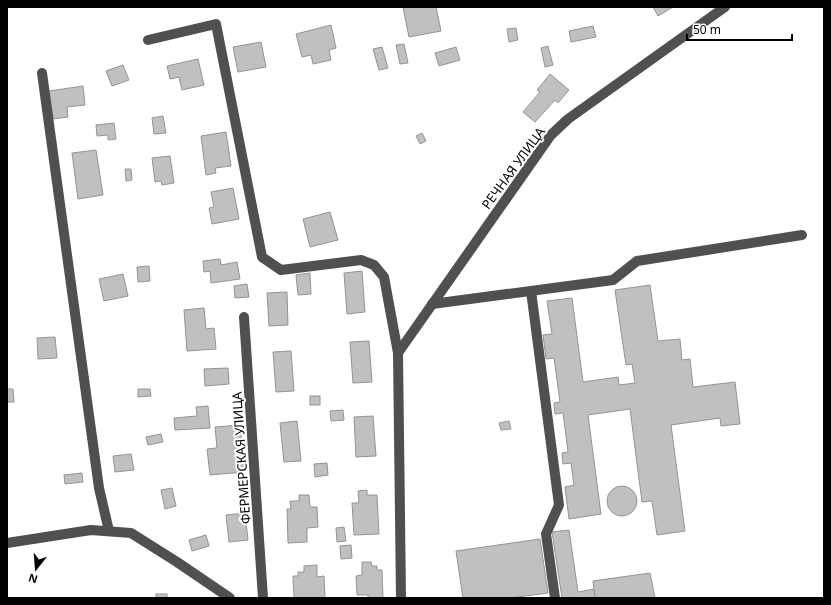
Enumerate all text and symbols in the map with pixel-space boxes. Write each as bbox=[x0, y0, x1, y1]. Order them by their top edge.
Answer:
scale bar bbox=[687, 16, 792, 42]
text: 50 m bbox=[693, 21, 721, 38]
street label: РЕЧНАЯ УЛИЦА bbox=[477, 123, 549, 213]
street label: ФЕРМЕРСКАЯ УЛИЦА bbox=[227, 391, 255, 525]
north arrow bbox=[16, 549, 56, 589]
text: N bbox=[26, 571, 39, 588]

